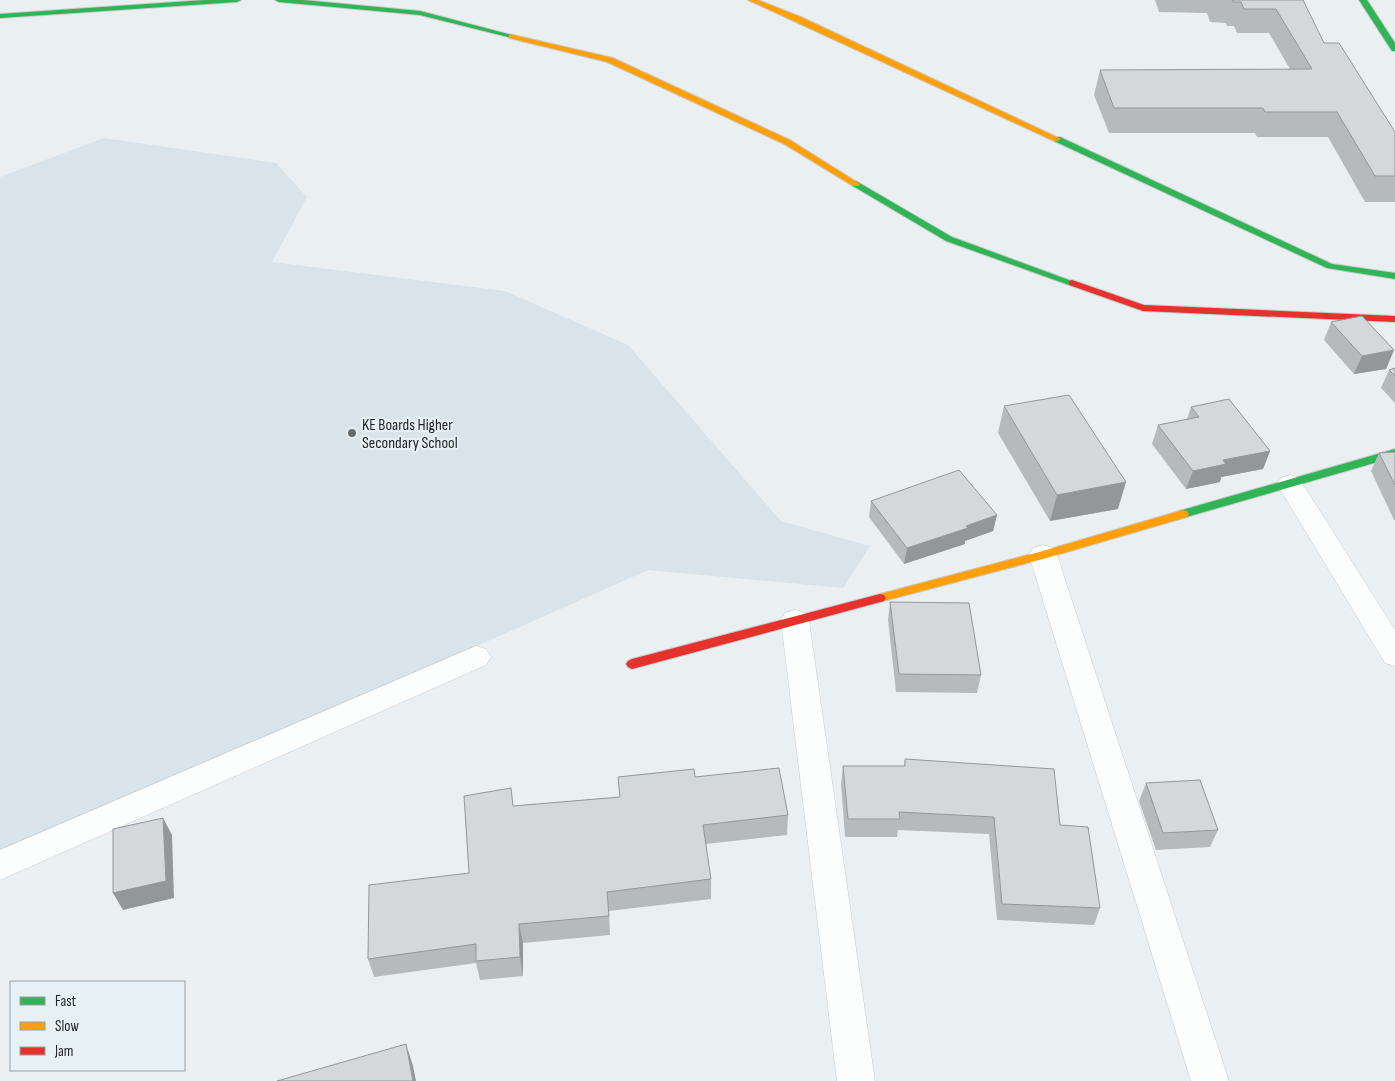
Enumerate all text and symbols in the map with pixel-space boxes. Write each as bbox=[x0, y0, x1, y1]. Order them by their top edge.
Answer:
place label: KE Boards Higher Secondary School bbox=[362, 416, 458, 453]
marker: KE Boards Higher Secondary School bbox=[346, 427, 358, 439]
legend bbox=[10, 981, 185, 1071]
text: Fast bbox=[55, 992, 77, 1011]
text: Slow bbox=[55, 1017, 79, 1036]
text: Jam bbox=[54, 1042, 73, 1061]

